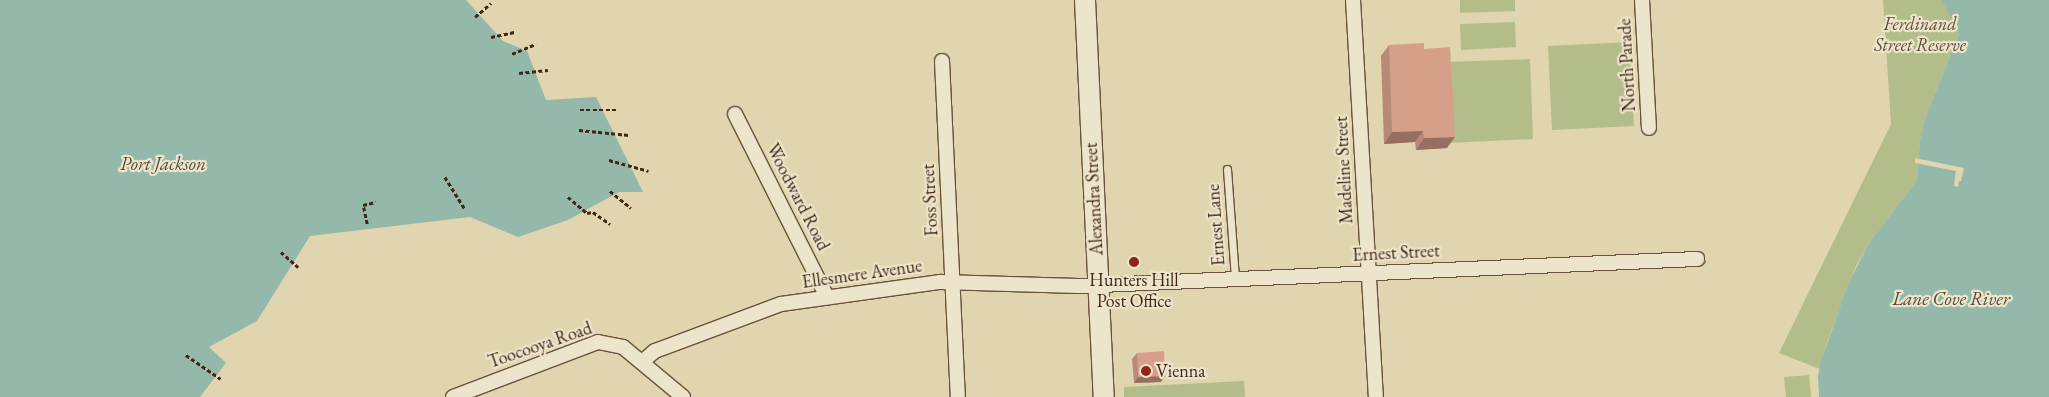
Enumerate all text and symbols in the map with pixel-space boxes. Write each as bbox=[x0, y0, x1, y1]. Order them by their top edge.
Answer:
park label: Ferdinand Street Reserve bbox=[1874, 14, 1966, 56]
street label: North Parade bbox=[1614, 18, 1640, 112]
street label: Madeline Street bbox=[1330, 116, 1358, 224]
street label: Woodward Road bbox=[762, 140, 834, 254]
street label: Alexandra Street bbox=[1080, 142, 1108, 256]
water label: Port Jackson bbox=[120, 153, 206, 175]
street label: Foss Street bbox=[917, 163, 943, 237]
street label: Ernest Lane bbox=[1202, 183, 1230, 267]
street label: Ernest Street bbox=[1352, 240, 1440, 266]
street label: Ellesmere Avenue bbox=[801, 255, 923, 293]
marker: Hunters Hill Post Office bbox=[1128, 256, 1140, 268]
place label: Hunters Hill Post Office bbox=[1089, 270, 1179, 312]
water label: Lane Cove River bbox=[1892, 288, 2010, 310]
street label: Toocooya Road bbox=[485, 317, 595, 373]
place label: Vienna bbox=[1156, 360, 1205, 382]
marker: Vienna bbox=[1140, 365, 1152, 377]

